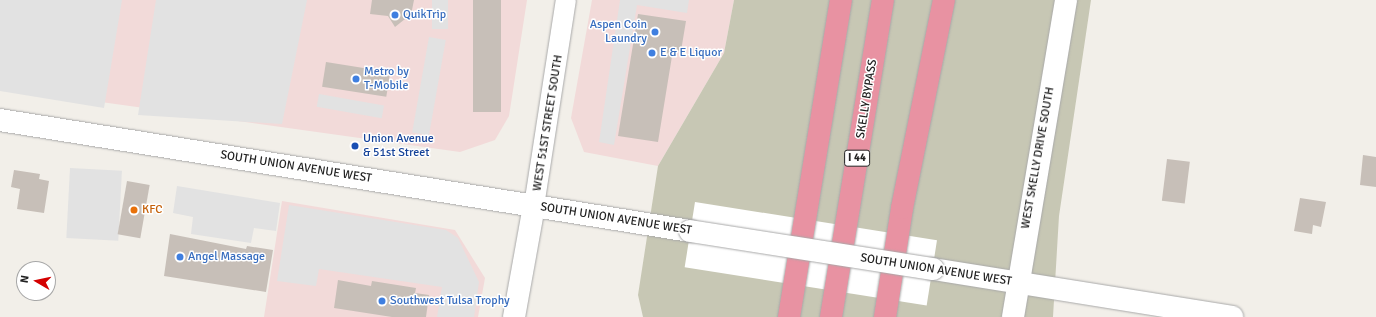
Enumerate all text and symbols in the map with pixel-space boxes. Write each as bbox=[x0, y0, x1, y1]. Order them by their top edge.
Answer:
place label: QuikTrip bbox=[403, 8, 446, 22]
marker: QuikTrip bbox=[390, 10, 400, 20]
place label: Aspen Coin Laundry bbox=[590, 18, 647, 46]
marker: Aspen Coin Laundry bbox=[650, 27, 660, 37]
place label: E & E Liquor bbox=[660, 46, 722, 60]
marker: E & E Liquor bbox=[647, 48, 657, 58]
street label: WEST 51ST STREET SOUTH bbox=[530, 54, 566, 192]
street label: SKELLY BYPASS bbox=[854, 58, 880, 140]
place label: Metro by T-Mobile bbox=[364, 65, 409, 93]
marker: Metro by T-Mobile bbox=[351, 74, 361, 84]
street label: WEST SKELLY DRIVE SOUTH bbox=[1018, 86, 1058, 230]
place label: Union Avenue & 51st Street bbox=[363, 132, 434, 160]
marker: Union Avenue & 51st Street bbox=[350, 141, 360, 151]
street label: SOUTH UNION AVENUE WEST bbox=[219, 148, 373, 186]
road number: I 44 bbox=[844, 149, 870, 167]
street label: SOUTH UNION AVENUE WEST bbox=[539, 200, 693, 238]
place label: KFC bbox=[142, 203, 163, 217]
marker: KFC bbox=[129, 205, 139, 215]
place label: Angel Massage bbox=[188, 250, 265, 264]
street label: SOUTH UNION AVENUE WEST bbox=[859, 251, 1013, 289]
marker: Angel Massage bbox=[175, 252, 185, 262]
north arrow bbox=[16, 261, 56, 301]
text: N bbox=[18, 274, 32, 284]
place label: Southwest Tulsa Trophy bbox=[390, 294, 510, 308]
marker: Southwest Tulsa Trophy bbox=[377, 296, 387, 306]

